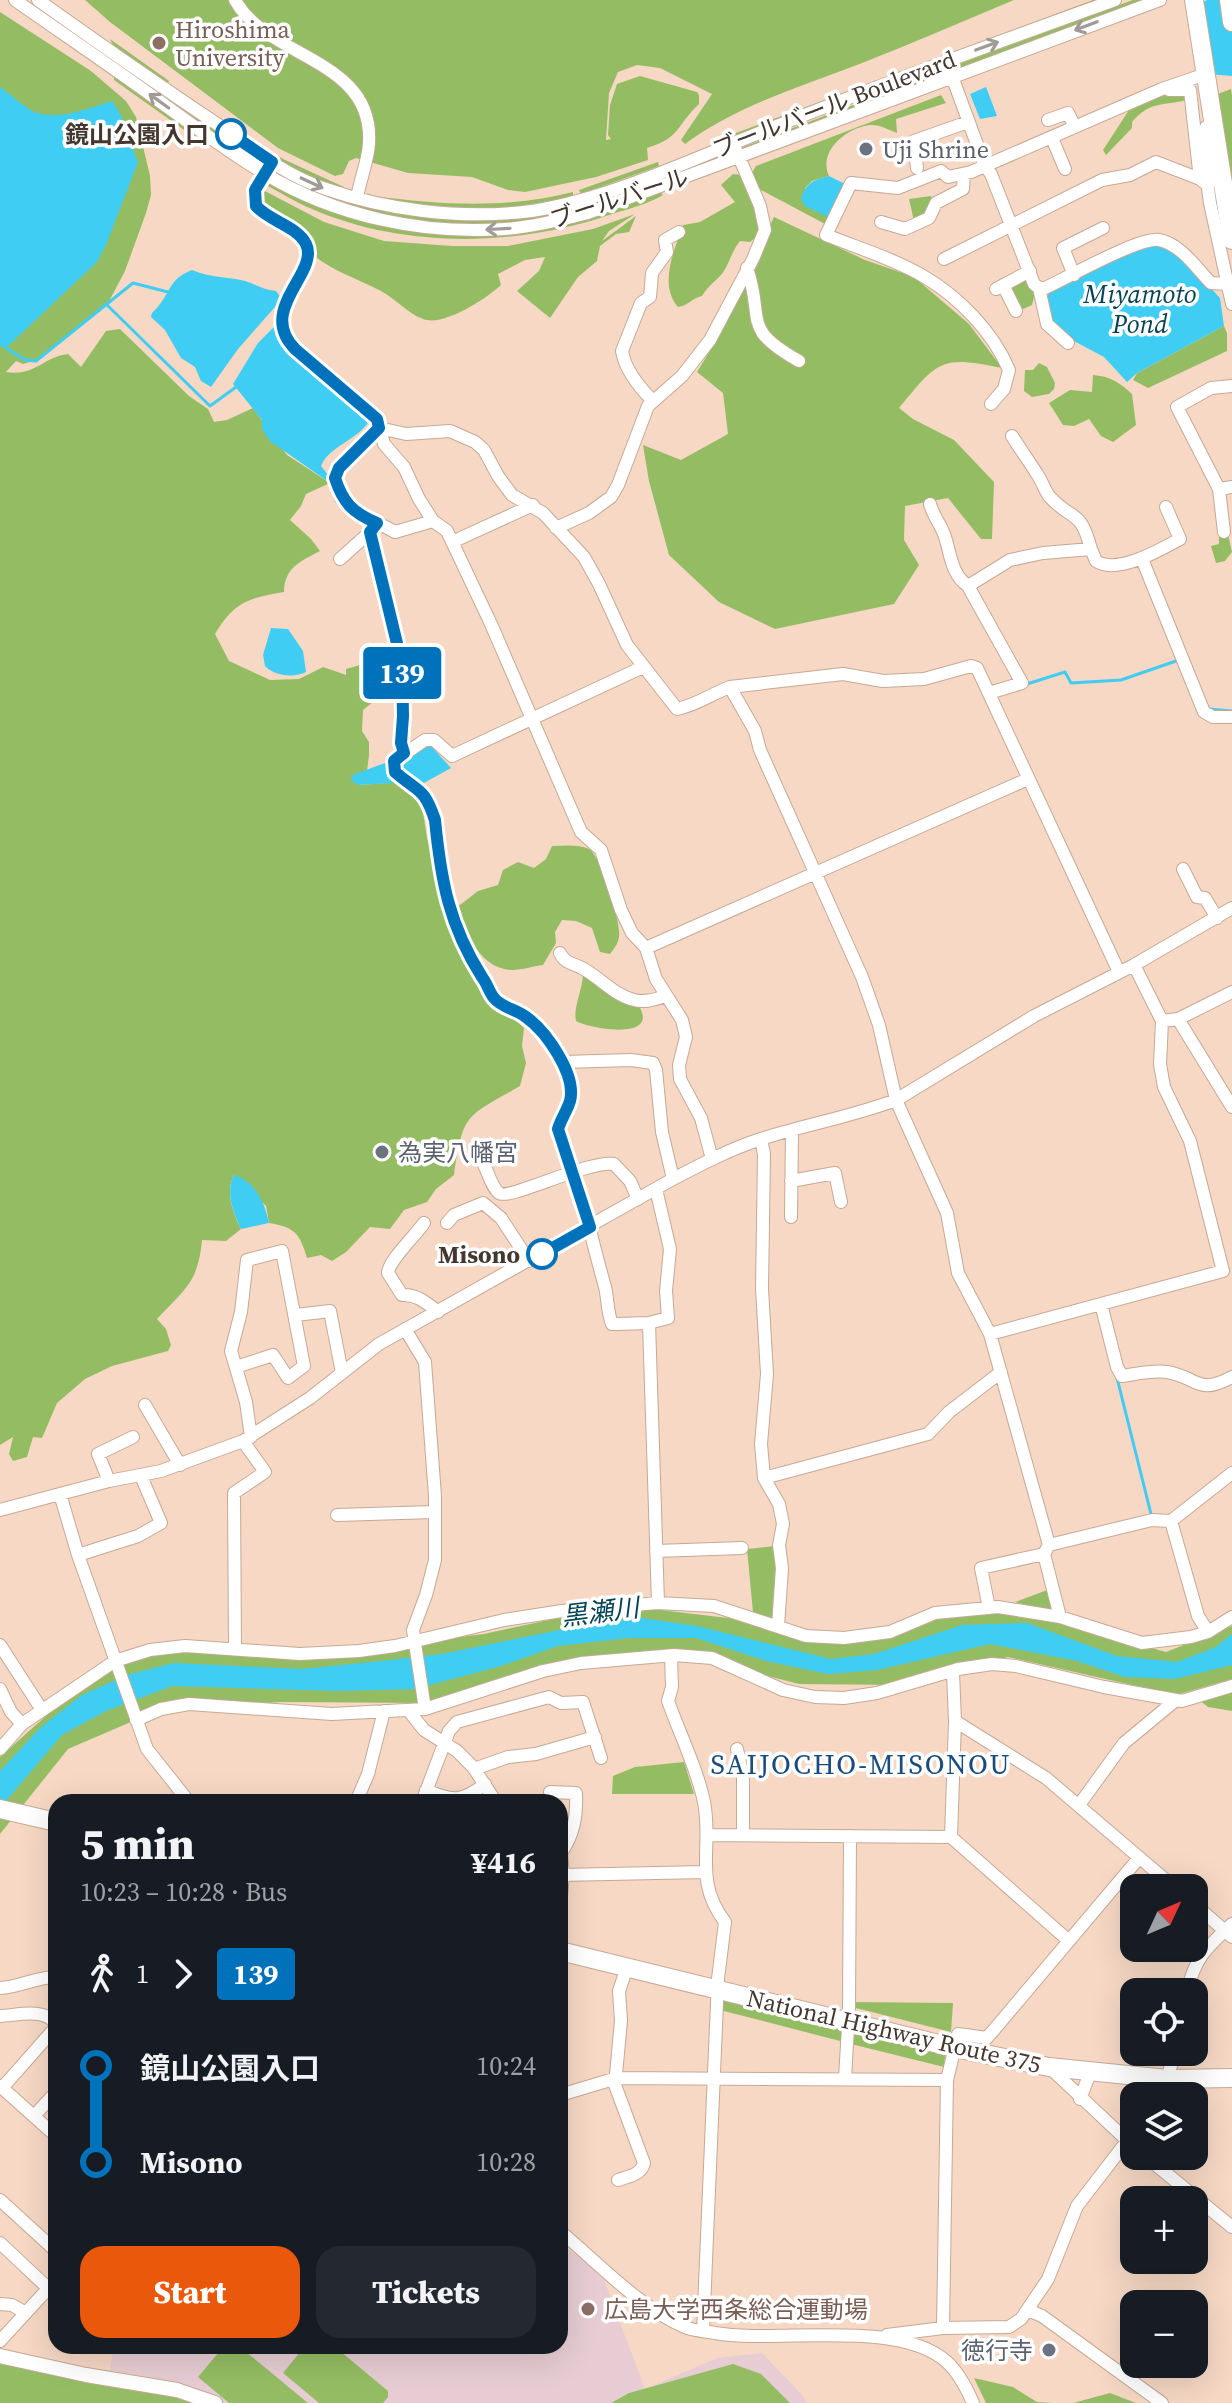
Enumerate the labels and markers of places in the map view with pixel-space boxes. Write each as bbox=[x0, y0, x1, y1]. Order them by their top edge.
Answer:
place label: Hiroshima University bbox=[175, 13, 291, 74]
marker: Hiroshima University bbox=[150, 34, 168, 52]
place label: 鏡山公園入口 bbox=[65, 118, 209, 151]
marker: 鏡山公園入口 bbox=[216, 119, 246, 149]
place label: Uji Shrine bbox=[882, 133, 989, 166]
marker: Uji Shrine bbox=[857, 140, 875, 158]
place label: 為実八幡宮 bbox=[398, 1136, 518, 1169]
marker: 為実八幡宮 bbox=[373, 1143, 391, 1161]
place label: Misono bbox=[438, 1238, 520, 1271]
marker: Misono bbox=[527, 1239, 557, 1269]
place label: 広島大学西条総合運動場 bbox=[604, 2293, 868, 2326]
marker: 広島大学西条総合運動場 bbox=[579, 2300, 597, 2318]
place label: 徳行寺 bbox=[961, 2334, 1033, 2367]
marker: 徳行寺 bbox=[1040, 2341, 1058, 2359]

